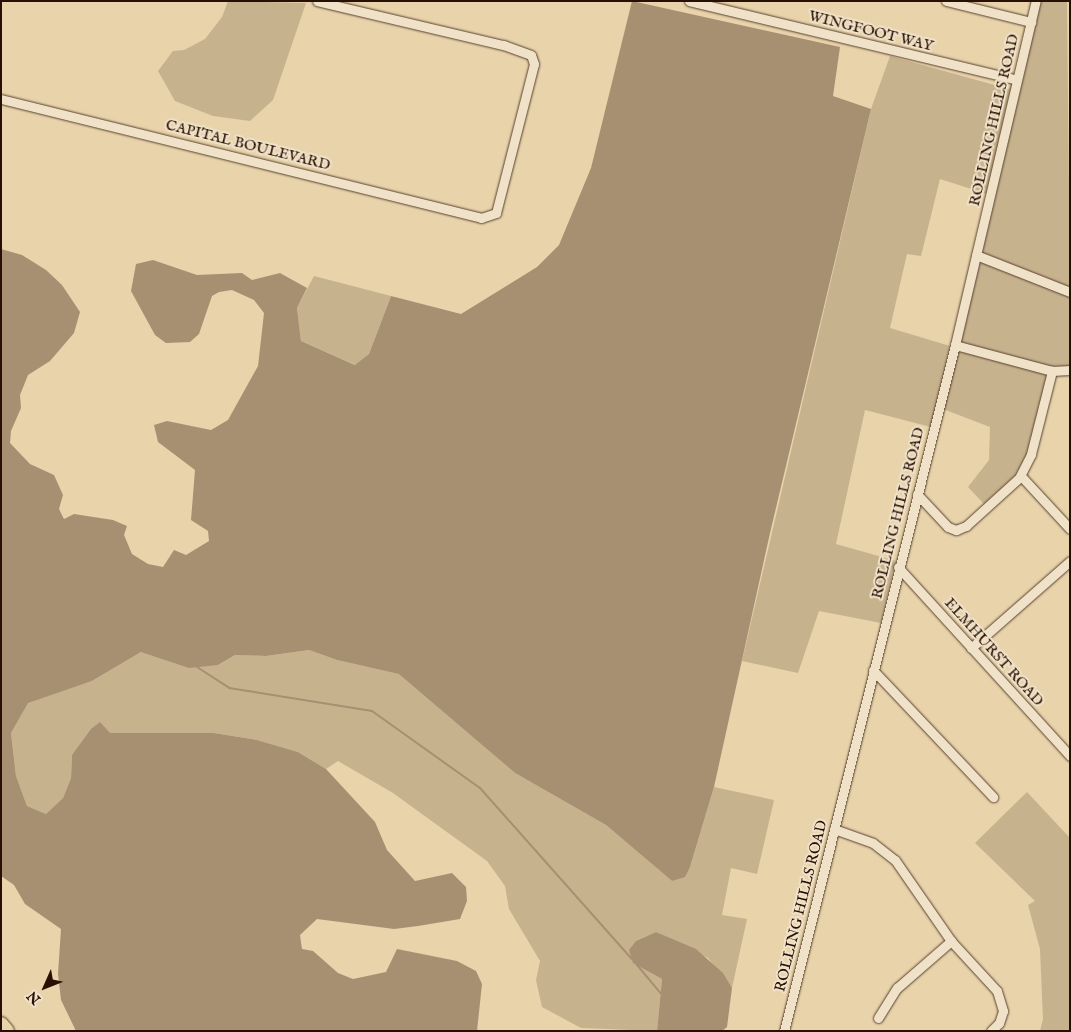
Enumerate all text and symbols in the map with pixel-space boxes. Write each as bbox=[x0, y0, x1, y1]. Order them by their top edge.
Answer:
street label: WINGFOOT WAY bbox=[807, 7, 935, 55]
street label: ROLLING HILLS ROAD bbox=[965, 32, 1023, 208]
street label: CAPITAL BOULEVARD bbox=[164, 116, 332, 174]
street label: ROLLING HILLS ROAD bbox=[868, 425, 928, 601]
street label: ELMHURST ROAD bbox=[941, 594, 1047, 710]
street label: ROLLING HILLS ROAD bbox=[771, 818, 831, 994]
north arrow bbox=[20, 962, 70, 1012]
text: N bbox=[24, 987, 45, 1008]

